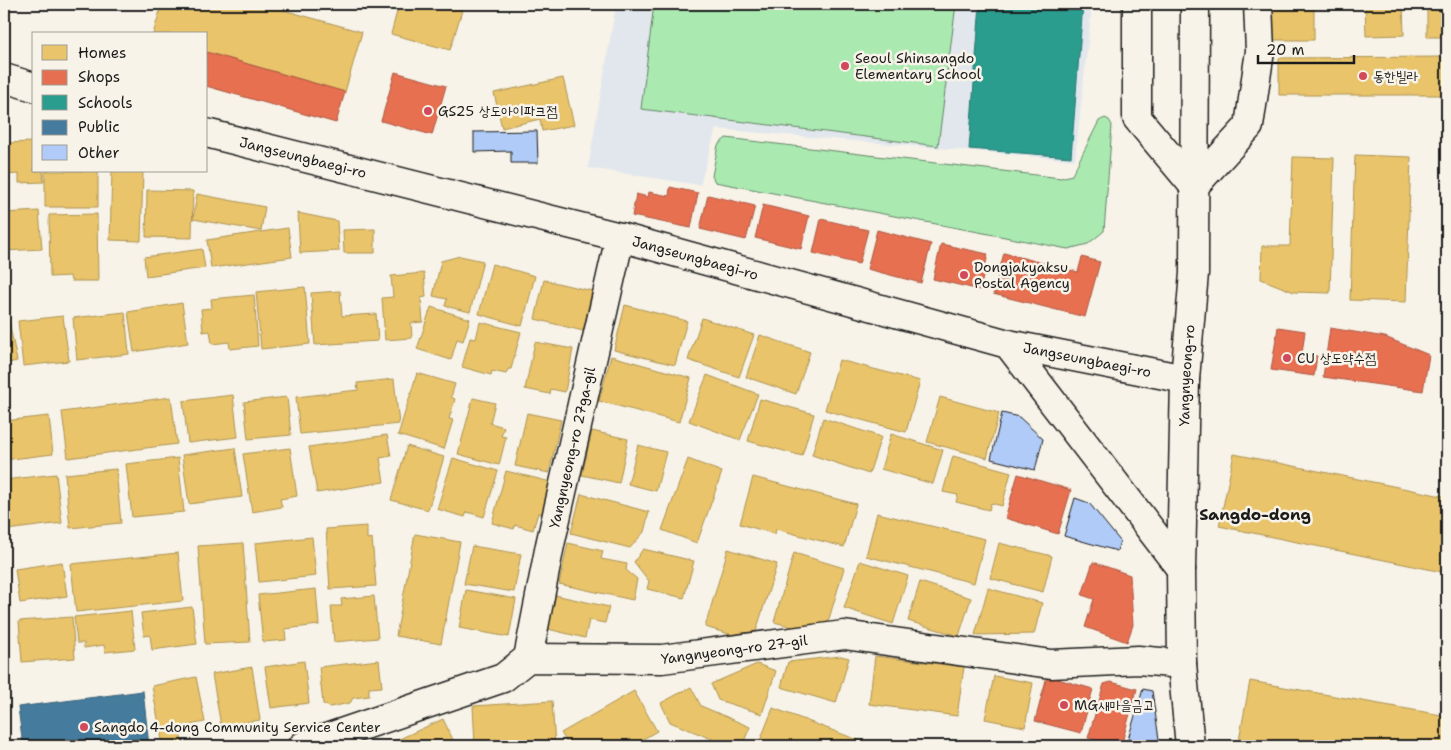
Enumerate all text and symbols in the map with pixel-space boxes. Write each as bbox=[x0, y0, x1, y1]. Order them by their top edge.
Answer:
legend bbox=[32, 32, 208, 172]
scale bar bbox=[1258, 32, 1355, 64]
text: 20 m bbox=[1266, 40, 1305, 60]
text: Homes bbox=[78, 43, 126, 63]
place label: Seoul Shinsangdo Elementary School bbox=[855, 49, 982, 83]
marker: Seoul Shinsangdo Elementary School bbox=[839, 60, 851, 72]
text: Shops bbox=[78, 67, 120, 87]
place label: 동한빌라 bbox=[1373, 67, 1419, 85]
marker: 동한빌라 bbox=[1357, 70, 1369, 82]
text: Schools bbox=[78, 93, 133, 113]
place label: GS25 상도아이파크점 bbox=[438, 102, 558, 120]
marker: GS25 상도아이파크점 bbox=[422, 105, 434, 117]
text: Public bbox=[78, 117, 120, 137]
street label: Jangseungbaegi-ro bbox=[238, 133, 368, 182]
text: Other bbox=[78, 143, 120, 163]
street label: Jangseungbaegi-ro bbox=[630, 232, 761, 284]
place label: Dongjakyaksu Postal Agency bbox=[974, 258, 1070, 292]
marker: Dongjakyaksu Postal Agency bbox=[958, 269, 970, 281]
street label: Yangnyeong-ro bbox=[1175, 324, 1199, 427]
street label: Jangseungbaegi-ro bbox=[1021, 338, 1153, 381]
place label: CU 상도약수점 bbox=[1297, 349, 1376, 367]
marker: CU 상도약수점 bbox=[1281, 352, 1293, 364]
street label: Yangnyeong-ro 27ga-gil bbox=[545, 364, 599, 530]
district label: Sangdo-dong bbox=[1199, 504, 1311, 525]
street label: Yangnyeong-ro 27-gil bbox=[660, 631, 809, 668]
place label: MG새마을금고 bbox=[1074, 696, 1154, 714]
marker: MG새마을금고 bbox=[1058, 699, 1070, 711]
place label: Sangdo 4-dong Community Service Center bbox=[94, 718, 381, 736]
marker: Sangdo 4-dong Community Service Center bbox=[78, 721, 90, 733]

